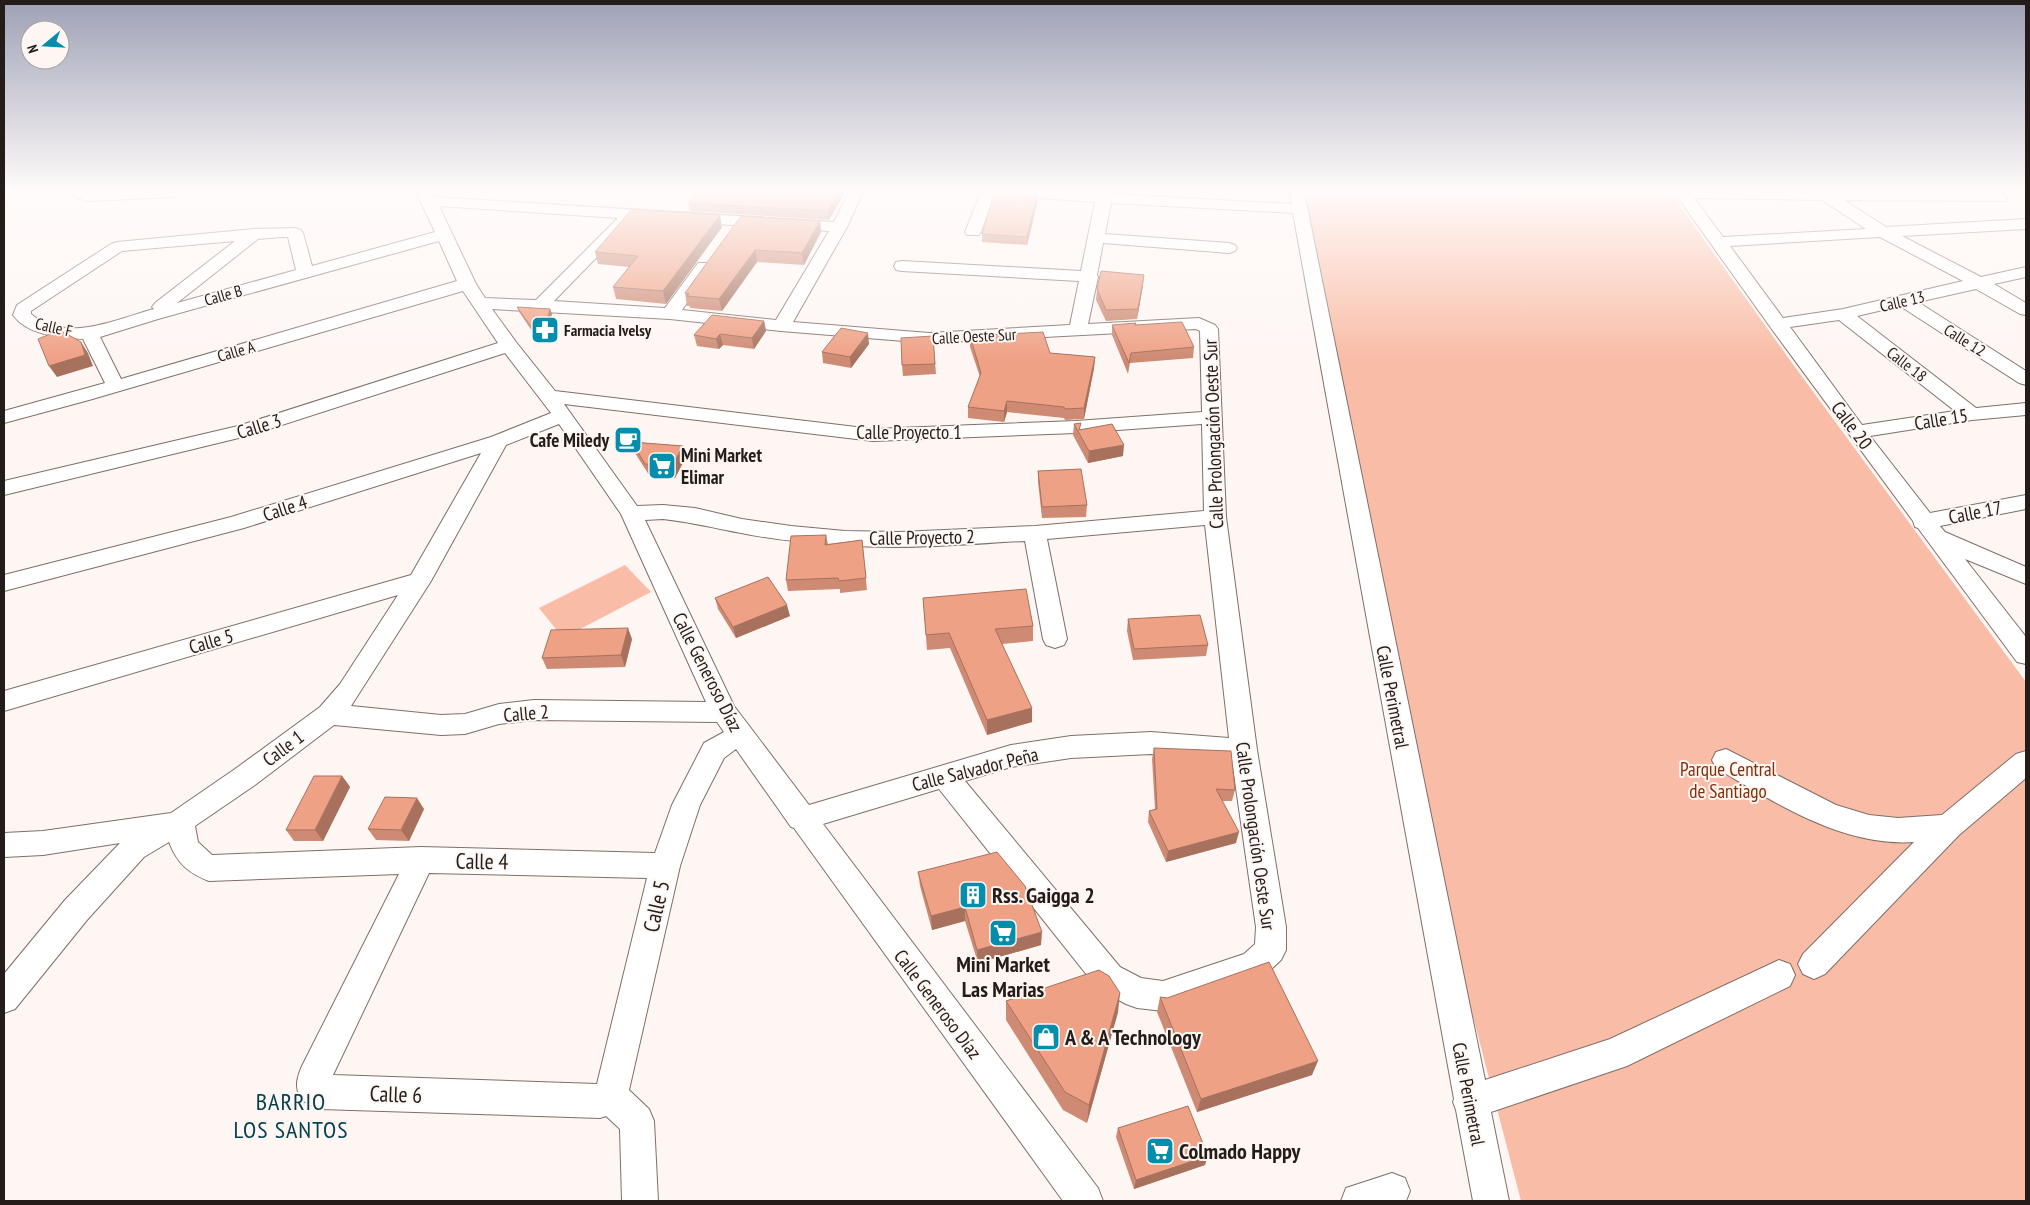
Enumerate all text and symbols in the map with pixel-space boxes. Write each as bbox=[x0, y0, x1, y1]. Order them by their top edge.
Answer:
north arrow bbox=[20, 20, 70, 70]
text: N bbox=[23, 43, 42, 55]
street label: Calle B bbox=[202, 280, 244, 310]
street label: Calle 13 bbox=[1878, 286, 1926, 316]
street label: Calle F bbox=[33, 313, 75, 341]
pharmacy icon: Farmacia Ivelsy bbox=[530, 315, 560, 345]
street label: Calle 12 bbox=[1940, 319, 1990, 361]
place label: Farmacia Ivelsy bbox=[564, 320, 652, 340]
street label: Calle Oeste Sur bbox=[931, 324, 1017, 348]
street label: Calle A bbox=[215, 336, 257, 366]
street label: Calle Prolongación Oeste Sur bbox=[1198, 338, 1228, 529]
street label: Calle 18 bbox=[1883, 342, 1931, 386]
street label: Calle 20 bbox=[1826, 396, 1878, 454]
street label: Calle 15 bbox=[1913, 403, 1969, 435]
street label: Calle 3 bbox=[234, 408, 284, 444]
street label: Calle Proyecto 1 bbox=[856, 420, 962, 444]
cafe icon: Cafe Miledy bbox=[613, 425, 643, 455]
place label: Cafe Miledy bbox=[530, 428, 609, 452]
place label: Mini Market Elimar bbox=[681, 443, 762, 489]
supermarket icon: Mini Market Elimar bbox=[647, 451, 677, 481]
street label: Calle 4 bbox=[260, 489, 311, 526]
street label: Calle 17 bbox=[1946, 495, 2004, 529]
street label: Calle Proyecto 2 bbox=[869, 524, 975, 550]
street label: Calle Generoso Díaz bbox=[668, 608, 748, 736]
street label: Calle 5 bbox=[186, 623, 236, 659]
street label: Calle Perimetral bbox=[1371, 643, 1415, 751]
street label: Calle 2 bbox=[502, 699, 550, 727]
street label: Calle 1 bbox=[258, 725, 308, 771]
street label: Calle Prolongación Oeste Sur bbox=[1231, 740, 1281, 932]
street label: Calle Salvador Peña bbox=[909, 742, 1041, 796]
park label: Parque Central de Santiago bbox=[1680, 757, 1777, 803]
street label: Calle 4 bbox=[456, 847, 509, 875]
street label: Calle 5 bbox=[636, 877, 676, 935]
building icon: Rss. Gaigga 2 bbox=[958, 880, 988, 910]
place label: Rss. Gaigga 2 bbox=[992, 881, 1095, 909]
supermarket icon: Mini Market Las Marias bbox=[988, 918, 1018, 948]
street label: Calle Generoso Díaz bbox=[889, 945, 987, 1064]
place label: Mini Market Las Marias bbox=[956, 950, 1050, 1003]
shop icon: A & A Technology bbox=[1031, 1022, 1061, 1052]
place label: A & A Technology bbox=[1064, 1023, 1202, 1051]
street label: Calle Perimetral bbox=[1447, 1040, 1491, 1148]
street label: Calle 6 bbox=[369, 1079, 423, 1109]
district label: BARRIO LOS SANTOS bbox=[234, 1086, 348, 1145]
supermarket icon: Colmado Happy bbox=[1145, 1136, 1175, 1166]
place label: Colmado Happy bbox=[1179, 1137, 1302, 1165]

